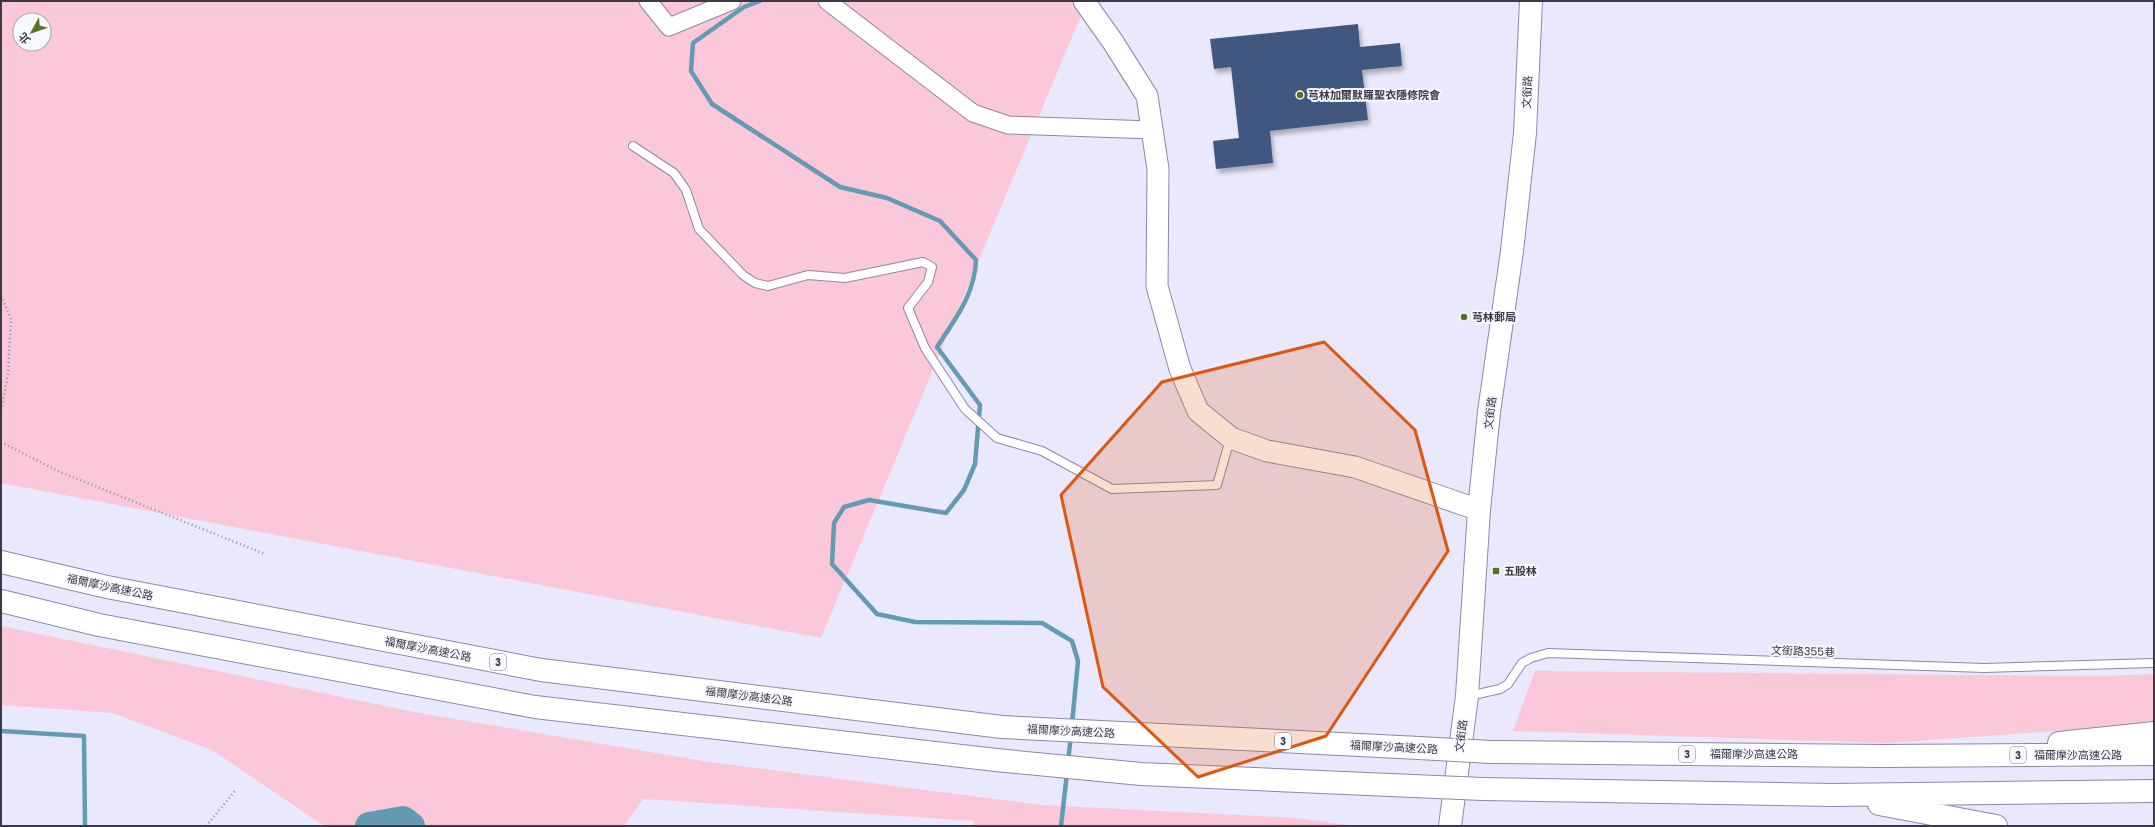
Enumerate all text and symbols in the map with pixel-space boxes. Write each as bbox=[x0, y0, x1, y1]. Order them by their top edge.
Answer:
north arrow bbox=[12, 12, 52, 52]
text: 北 bbox=[15, 29, 34, 48]
street label: 文銜路 bbox=[1518, 75, 1536, 109]
place label: 芎林加爾默羅聖衣隱修院會 bbox=[1308, 87, 1440, 103]
marker: 芎林加爾默羅聖衣隱修院會 bbox=[1295, 90, 1305, 100]
place label: 芎林郵局 bbox=[1472, 309, 1516, 325]
marker: 芎林郵局 bbox=[1459, 312, 1469, 322]
street label: 文銜路 bbox=[1480, 396, 1500, 430]
place label: 五股林 bbox=[1504, 563, 1537, 579]
marker: 五股林 bbox=[1491, 566, 1501, 576]
street label: 福爾摩沙高速公路 bbox=[65, 570, 155, 604]
street label: 福爾摩沙高速公路 bbox=[383, 633, 473, 665]
street label: 文銜路355巷 bbox=[1771, 642, 1835, 660]
road number: 3 bbox=[490, 654, 506, 670]
street label: 福爾摩沙高速公路 bbox=[704, 683, 794, 709]
street label: 文銜路 bbox=[1451, 719, 1471, 753]
street label: 福爾摩沙高速公路 bbox=[1027, 721, 1115, 741]
road number: 3 bbox=[1275, 733, 1291, 749]
street label: 福爾摩沙高速公路 bbox=[1350, 737, 1438, 757]
road number: 3 bbox=[1679, 746, 1695, 762]
street label: 福爾摩沙高速公路 bbox=[1710, 746, 1798, 762]
road number: 3 bbox=[2010, 747, 2026, 763]
street label: 福爾摩沙高速公路 bbox=[2034, 747, 2122, 763]

